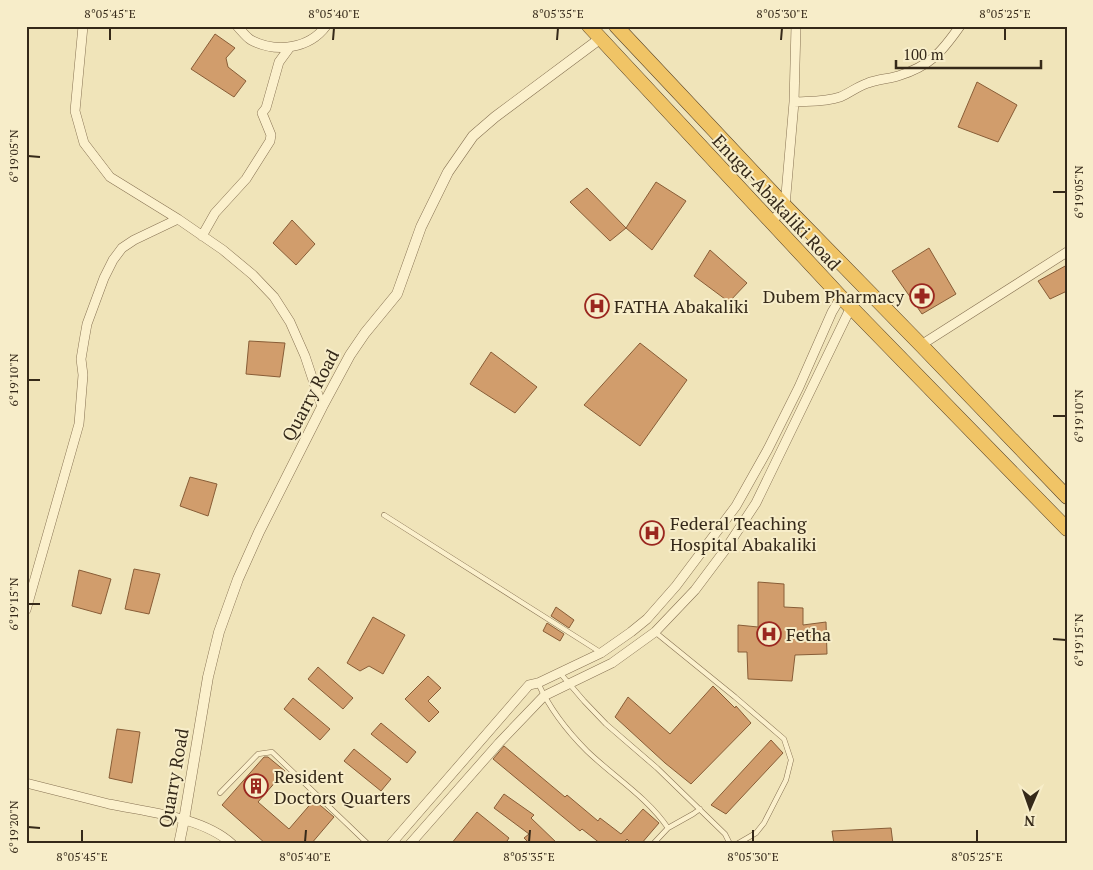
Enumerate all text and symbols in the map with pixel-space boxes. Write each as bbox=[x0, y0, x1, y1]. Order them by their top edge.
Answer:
text: 8°05'45"E bbox=[84, 6, 136, 21]
text: 8°05'40"E bbox=[308, 6, 360, 21]
text: 8°05'35"E bbox=[532, 6, 584, 21]
text: 8°05'30"E bbox=[756, 6, 808, 21]
text: 8°05'25"E bbox=[979, 6, 1031, 21]
scale bar bbox=[896, 38, 1040, 70]
text: 100 m bbox=[903, 44, 944, 64]
text: 6°19'05"N bbox=[6, 129, 21, 183]
street label: Enugu-Abakaliki Road bbox=[708, 129, 846, 275]
text: 6°19'05"N bbox=[1071, 165, 1086, 219]
pharmacy icon: Dubem Pharmacy bbox=[909, 283, 935, 309]
place label: Dubem Pharmacy bbox=[763, 284, 905, 308]
hospital icon: FATHA Abakaliki bbox=[584, 293, 610, 319]
place label: FATHA Abakaliki bbox=[614, 294, 749, 318]
street label: Quarry Road bbox=[276, 345, 344, 445]
text: 6°19'10"N bbox=[6, 353, 21, 407]
text: 6°19'10"N bbox=[1071, 389, 1086, 443]
place label: Federal Teaching Hospital Abakaliki bbox=[670, 511, 817, 556]
hospital icon: Federal Teaching Hospital Abakaliki bbox=[639, 520, 665, 546]
text: 6°19'15"N bbox=[6, 577, 21, 631]
text: 6°19'15"N bbox=[1071, 613, 1086, 667]
hospital icon: Fetha bbox=[756, 621, 782, 647]
place label: Fetha bbox=[786, 622, 831, 646]
street label: Quarry Road bbox=[152, 726, 194, 830]
place label: Resident Doctors Quarters bbox=[274, 764, 411, 809]
building icon: Resident Doctors Quarters bbox=[243, 773, 269, 799]
north arrow bbox=[1006, 782, 1056, 832]
text: 6°19'20"N bbox=[6, 800, 21, 854]
text: N bbox=[1024, 812, 1035, 831]
text: 8°05'45"E bbox=[56, 849, 108, 864]
text: 8°05'40"E bbox=[279, 849, 331, 864]
text: 8°05'35"E bbox=[503, 849, 555, 864]
text: 8°05'30"E bbox=[727, 849, 779, 864]
text: 8°05'25"E bbox=[951, 849, 1003, 864]

